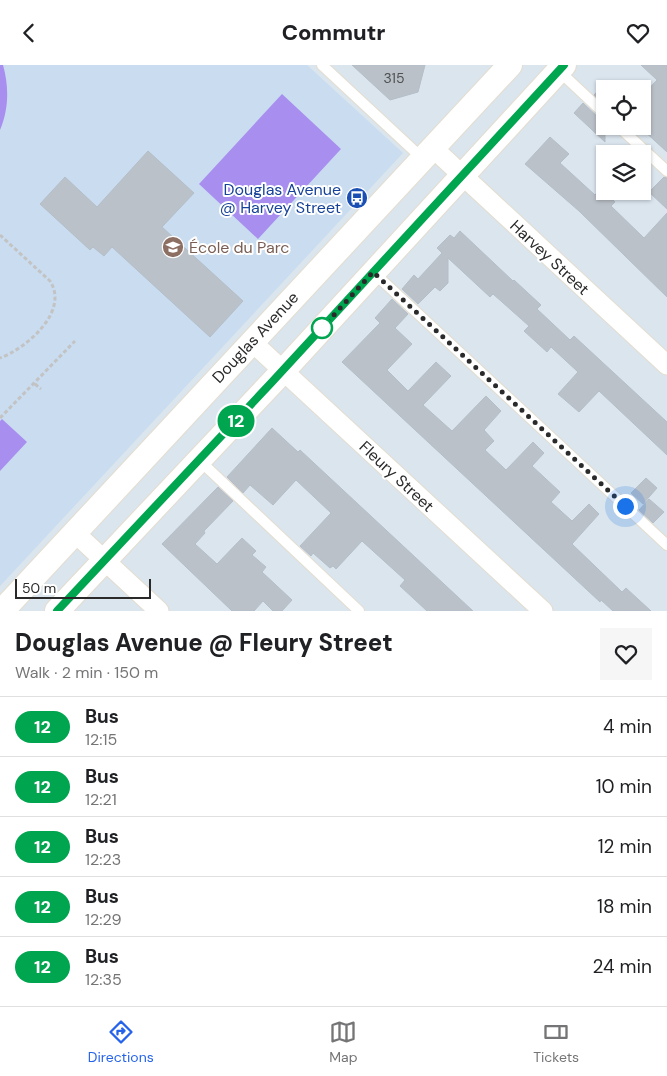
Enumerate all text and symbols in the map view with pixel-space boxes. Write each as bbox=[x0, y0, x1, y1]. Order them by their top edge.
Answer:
text: Commutr bbox=[282, 18, 385, 47]
icon: back bbox=[15, 19, 43, 47]
icon: heart bbox=[624, 19, 652, 47]
house number: 315 bbox=[384, 69, 404, 87]
map controls bbox=[596, 80, 651, 200]
button: locate bbox=[596, 80, 651, 135]
button: layers bbox=[596, 145, 651, 200]
place label: Douglas Avenue @ Harvey Street bbox=[220, 179, 341, 218]
bus stop icon: Douglas Avenue @ Harvey Street bbox=[345, 186, 369, 210]
street label: Harvey Street bbox=[506, 215, 594, 299]
school or university icon: École du Parc bbox=[161, 235, 185, 259]
place label: École du Parc bbox=[189, 237, 289, 258]
street label: Douglas Avenue bbox=[208, 287, 303, 387]
unlabelled marker bbox=[311, 317, 333, 339]
line badge: 12 bbox=[214, 405, 258, 437]
text: 12 bbox=[228, 409, 244, 433]
street label: Fleury Street bbox=[355, 436, 438, 516]
your location bbox=[613, 494, 638, 519]
scale bar bbox=[15, 576, 151, 599]
text: 50 m bbox=[22, 579, 56, 597]
text: Douglas Avenue @ Fleury Street bbox=[15, 627, 393, 658]
button: heart bbox=[600, 628, 652, 680]
text: Walk · 2 min · 150 m bbox=[15, 662, 158, 683]
text: Bus bbox=[85, 704, 119, 729]
text: 4 min bbox=[603, 714, 652, 739]
text: 12 bbox=[34, 715, 51, 739]
text: 12:15 bbox=[85, 729, 117, 750]
text: Bus bbox=[85, 764, 119, 789]
text: 10 min bbox=[596, 774, 652, 799]
text: 12 bbox=[34, 775, 51, 799]
text: 12:21 bbox=[85, 789, 117, 810]
text: Bus bbox=[85, 824, 119, 849]
text: 12 min bbox=[598, 834, 652, 859]
text: 12 bbox=[34, 835, 51, 859]
text: 12:23 bbox=[85, 849, 121, 870]
text: Bus bbox=[85, 884, 119, 909]
text: 18 min bbox=[597, 894, 652, 919]
text: 12 bbox=[34, 895, 51, 919]
text: 12:29 bbox=[85, 909, 122, 930]
text: Bus bbox=[85, 944, 119, 969]
text: 24 min bbox=[592, 954, 652, 979]
text: 12 bbox=[34, 955, 51, 979]
text: 12:35 bbox=[85, 969, 122, 990]
tab: Directions bbox=[88, 1018, 154, 1066]
tab: Map bbox=[329, 1018, 358, 1066]
tab: Tickets bbox=[533, 1018, 579, 1066]

